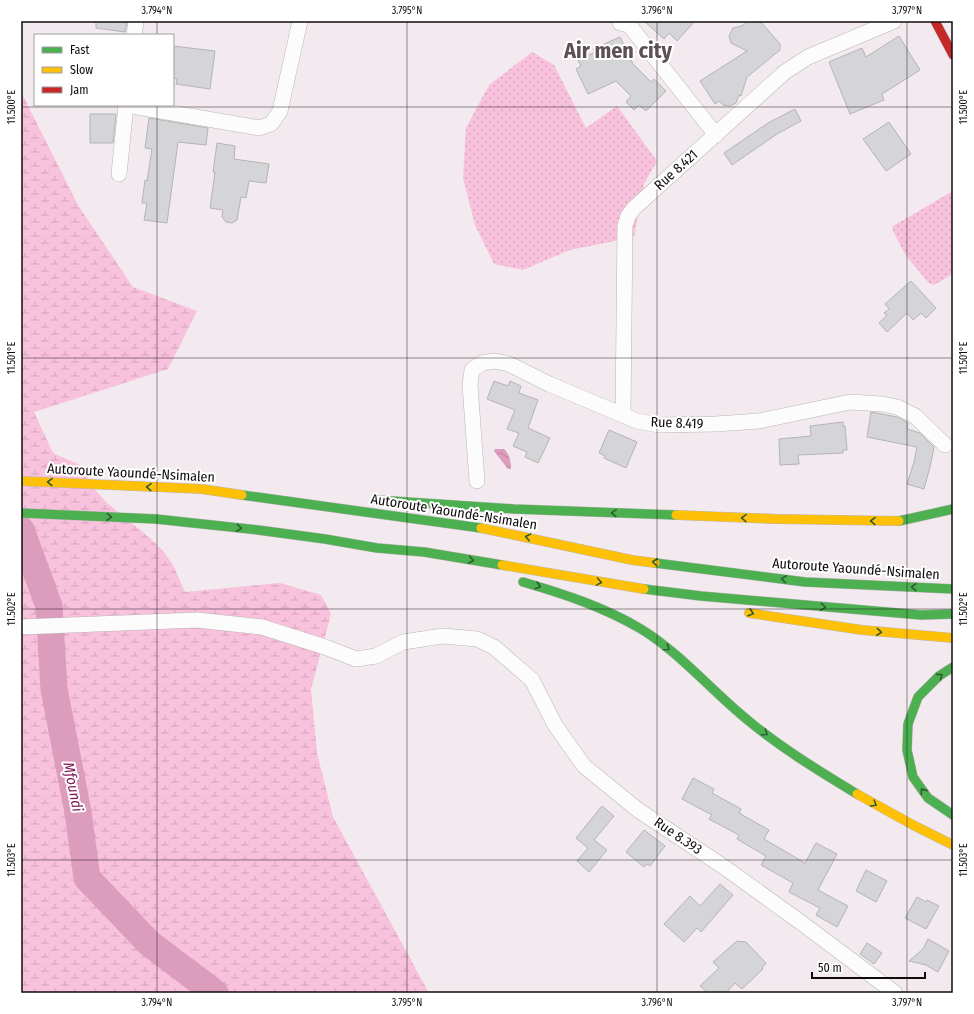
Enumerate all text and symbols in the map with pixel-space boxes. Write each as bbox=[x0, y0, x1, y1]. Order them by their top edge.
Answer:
text: 3.794°N bbox=[142, 5, 172, 17]
text: 3.795°N bbox=[392, 5, 422, 17]
text: 3.796°N bbox=[641, 5, 673, 17]
text: 3.797°N bbox=[892, 5, 922, 17]
legend bbox=[34, 34, 174, 106]
district label: Air men city bbox=[563, 37, 672, 64]
text: Fast bbox=[70, 43, 89, 57]
text: Slow bbox=[70, 63, 93, 77]
text: Jam bbox=[70, 83, 88, 97]
text: 11.500°E bbox=[6, 90, 18, 124]
text: 11.500°E bbox=[958, 90, 970, 124]
street label: Rue 8.421 bbox=[651, 146, 701, 194]
text: 11.501°E bbox=[6, 341, 18, 374]
text: 11.501°E bbox=[958, 341, 970, 374]
street label: Rue 8.419 bbox=[650, 414, 704, 432]
street label: Autoroute Yaoundé-Nsimalen bbox=[47, 460, 215, 486]
one-way arrow bbox=[47, 478, 53, 487]
one-way arrow bbox=[146, 483, 152, 491]
street label: Autoroute Yaoundé-Nsimalen bbox=[370, 490, 538, 534]
one-way arrow bbox=[611, 508, 617, 517]
one-way arrow bbox=[106, 512, 112, 521]
one-way arrow bbox=[741, 514, 747, 522]
one-way arrow bbox=[870, 517, 876, 525]
one-way arrow bbox=[236, 523, 242, 532]
one-way arrow bbox=[525, 534, 531, 542]
one-way arrow bbox=[468, 555, 474, 564]
street label: Autoroute Yaoundé-Nsimalen bbox=[772, 555, 940, 583]
one-way arrow bbox=[652, 558, 658, 567]
one-way arrow bbox=[781, 575, 787, 584]
one-way arrow bbox=[596, 577, 602, 586]
one-way arrow bbox=[534, 581, 541, 589]
one-way arrow bbox=[911, 583, 917, 591]
text: 11.502°E bbox=[6, 592, 18, 626]
text: 11.502°E bbox=[958, 592, 970, 626]
one-way arrow bbox=[820, 602, 826, 611]
one-way arrow bbox=[747, 608, 754, 617]
one-way arrow bbox=[876, 627, 882, 636]
one-way arrow bbox=[663, 643, 670, 651]
one-way arrow bbox=[936, 674, 943, 681]
one-way arrow bbox=[761, 728, 768, 736]
water label: Mfoundi bbox=[59, 761, 87, 814]
one-way arrow bbox=[920, 788, 928, 795]
one-way arrow bbox=[870, 799, 877, 806]
street label: Rue 8.393 bbox=[651, 814, 705, 858]
text: 11.503°E bbox=[6, 843, 18, 877]
text: 11.503°E bbox=[958, 843, 970, 877]
scale bar bbox=[812, 954, 925, 980]
text: 50 m bbox=[818, 961, 842, 975]
text: 3.794°N bbox=[142, 997, 172, 1009]
text: 3.795°N bbox=[392, 997, 422, 1009]
text: 3.796°N bbox=[641, 997, 673, 1009]
text: 3.797°N bbox=[892, 997, 922, 1009]

